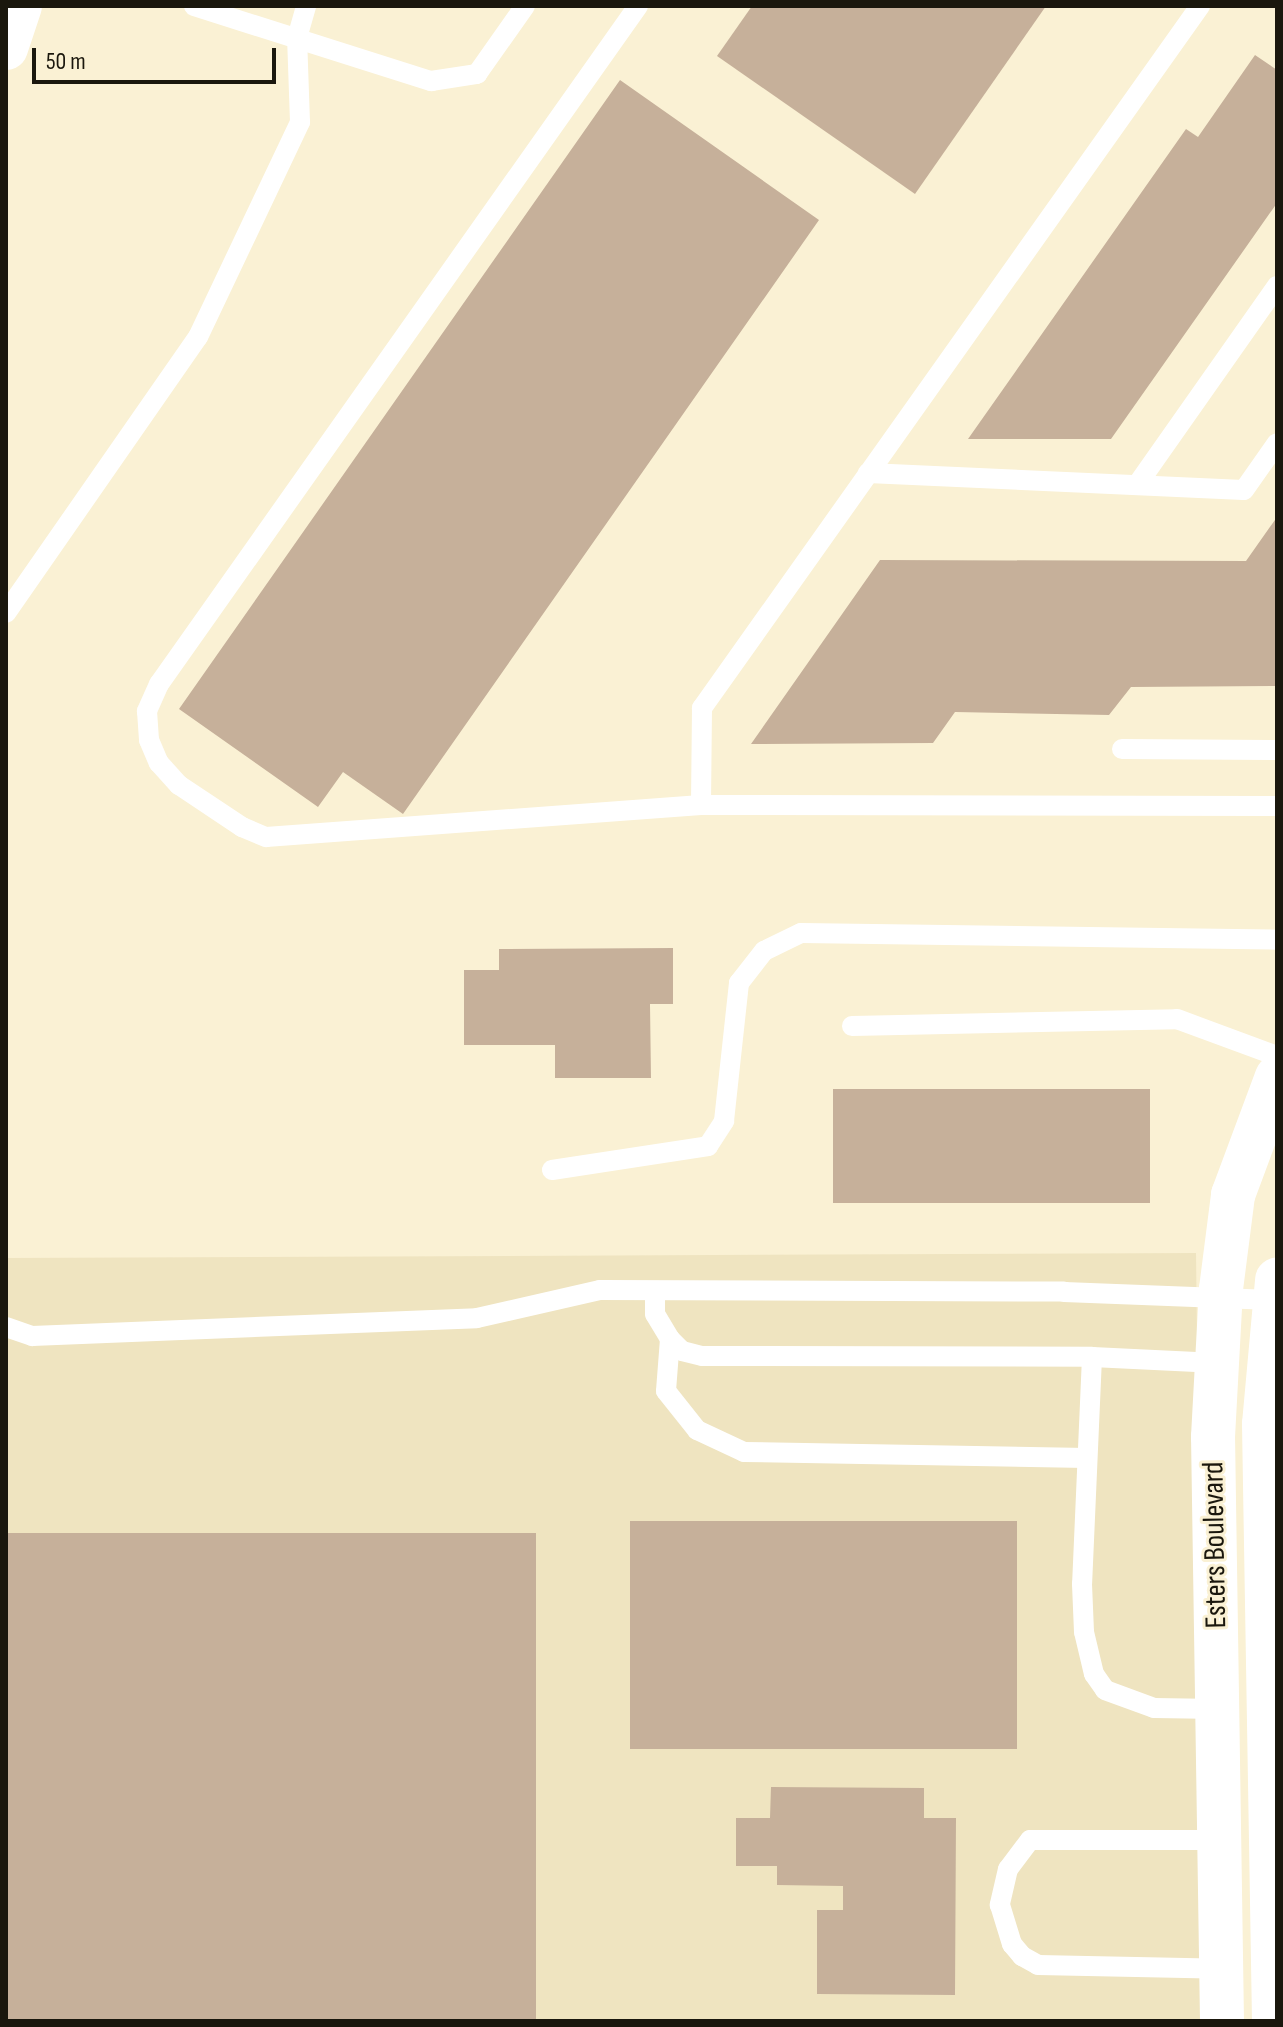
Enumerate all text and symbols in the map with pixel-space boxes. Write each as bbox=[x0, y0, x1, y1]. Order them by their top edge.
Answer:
scale bar bbox=[36, 32, 280, 82]
text: 50 m bbox=[46, 47, 86, 76]
street label: Esters Boulevard bbox=[1196, 1461, 1234, 1629]

